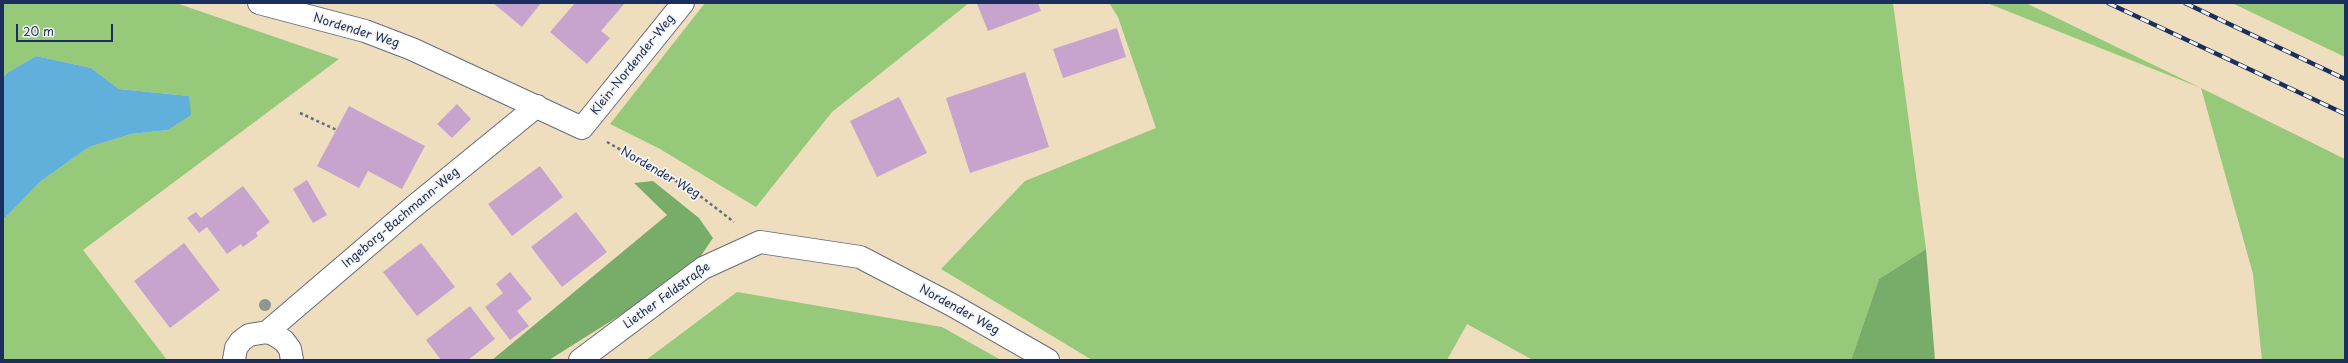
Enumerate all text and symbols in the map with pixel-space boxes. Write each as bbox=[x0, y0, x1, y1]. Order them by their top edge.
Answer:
street label: Nordender Weg bbox=[311, 11, 401, 51]
street label: Klein-Nordender-Weg bbox=[588, 12, 678, 118]
scale bar bbox=[18, 16, 115, 42]
text: 20 m bbox=[23, 22, 54, 40]
street label: Nordender Weg bbox=[618, 144, 702, 202]
street label: Ingeborg-Bachmann-Weg bbox=[340, 165, 462, 271]
street label: Liether Feldstraße bbox=[621, 260, 713, 332]
street label: Nordender Weg bbox=[916, 282, 1002, 338]

